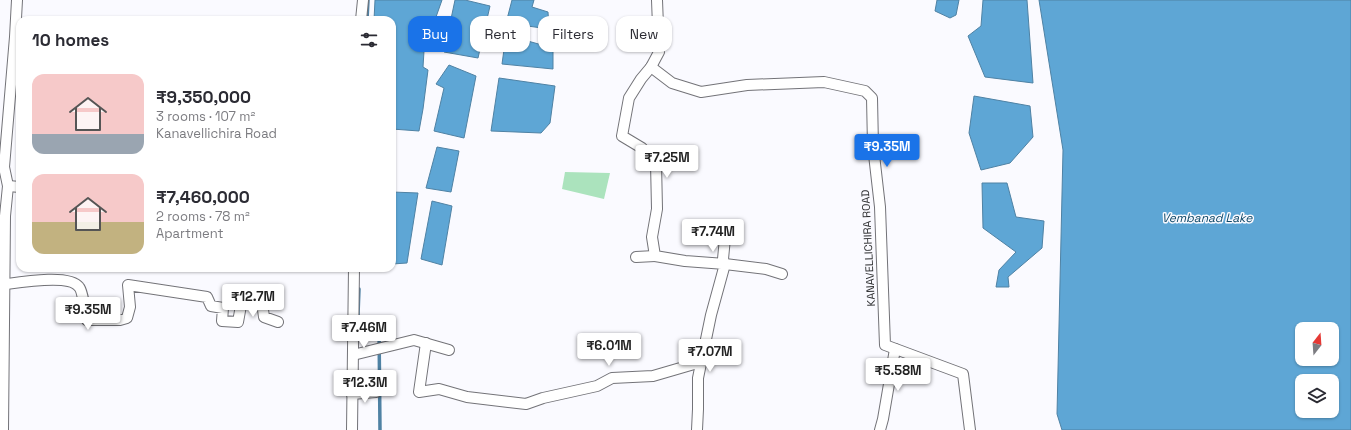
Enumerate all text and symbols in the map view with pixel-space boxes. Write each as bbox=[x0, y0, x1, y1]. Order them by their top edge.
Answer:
chip: Buy bbox=[408, 16, 462, 52]
chip: Rent bbox=[470, 16, 530, 52]
chip: Filters bbox=[538, 16, 608, 52]
chip: New bbox=[616, 16, 672, 52]
text: 10 homes bbox=[32, 29, 109, 51]
icon: filters bbox=[358, 29, 380, 51]
text: ₹9,350,000 bbox=[156, 86, 251, 108]
icon: home bbox=[64, 90, 112, 138]
text: 3 rooms · 107 m² bbox=[156, 108, 255, 125]
text: Kanavellichira Road bbox=[156, 125, 277, 142]
pin: ₹9.35M bbox=[854, 134, 920, 168]
text: ₹9.35M bbox=[863, 138, 911, 155]
pin: ₹7.25M bbox=[634, 145, 700, 179]
text: ₹7.25M bbox=[644, 149, 690, 166]
text: ₹7,460,000 bbox=[156, 186, 250, 208]
street label: KANAVELLICHIRA ROAD bbox=[858, 189, 878, 307]
icon: home bbox=[64, 190, 112, 238]
text: 2 rooms · 78 m² bbox=[156, 208, 250, 225]
water label: Vembanad Lake bbox=[1162, 210, 1253, 226]
pin: ₹7.74M bbox=[680, 219, 746, 253]
text: ₹7.74M bbox=[691, 223, 735, 240]
text: Apartment bbox=[156, 225, 224, 242]
pin: ₹12.7M bbox=[220, 284, 286, 318]
text: ₹12.7M bbox=[231, 288, 275, 305]
pin: ₹9.35M bbox=[55, 297, 121, 331]
text: ₹9.35M bbox=[64, 301, 112, 318]
pin: ₹7.46M bbox=[331, 315, 397, 349]
text: ₹7.46M bbox=[341, 319, 387, 336]
north arrow bbox=[1295, 322, 1339, 366]
map controls bbox=[1295, 322, 1339, 418]
pin: ₹6.01M bbox=[576, 333, 642, 367]
text: ₹6.01M bbox=[586, 337, 632, 354]
pin: ₹7.07M bbox=[677, 339, 743, 373]
text: ₹7.07M bbox=[688, 343, 732, 360]
pin: ₹5.58M bbox=[865, 358, 931, 392]
text: ₹5.58M bbox=[875, 362, 921, 379]
pin: ₹12.3M bbox=[332, 370, 398, 404]
text: ₹12.3M bbox=[343, 374, 387, 391]
button: layers bbox=[1295, 374, 1339, 418]

